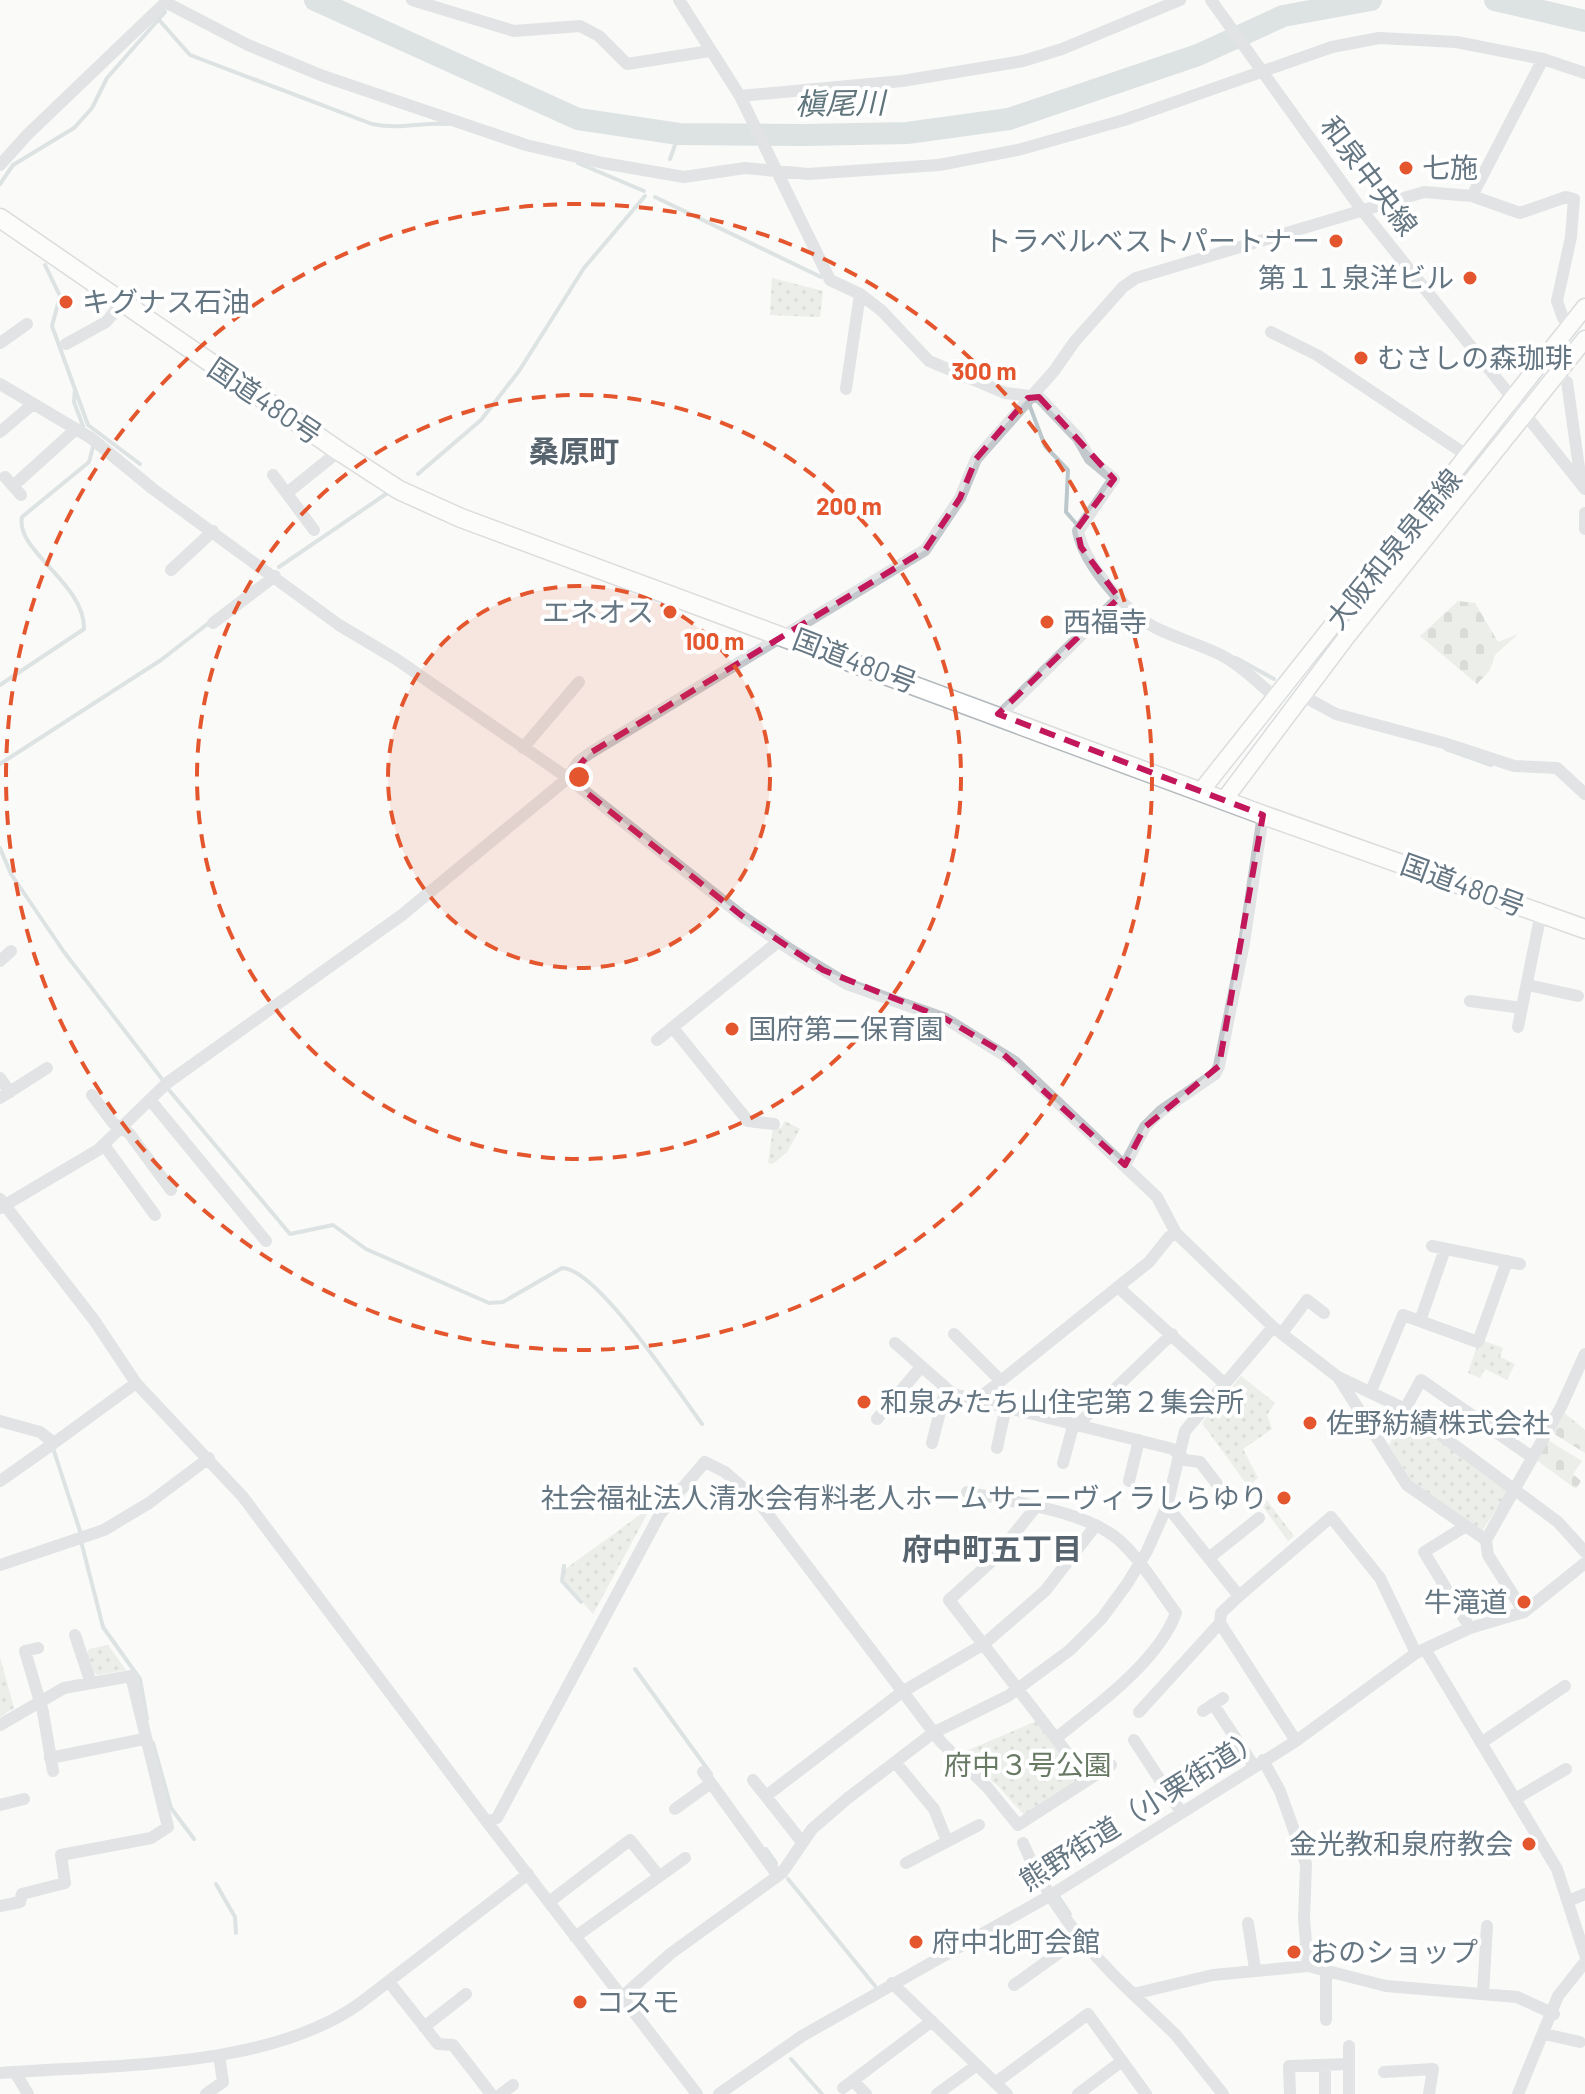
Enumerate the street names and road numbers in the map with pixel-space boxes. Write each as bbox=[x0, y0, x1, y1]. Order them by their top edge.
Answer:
street label: 和泉中央線 bbox=[1314, 109, 1426, 242]
street label: 国道480号 bbox=[202, 350, 329, 451]
street label: 大阪和泉泉南線 bbox=[1318, 462, 1468, 635]
street label: 国道480号 bbox=[789, 621, 922, 699]
street label: 国道480号 bbox=[1397, 846, 1530, 922]
street label: 熊野街道（小栗街道） bbox=[1013, 1720, 1268, 1897]

